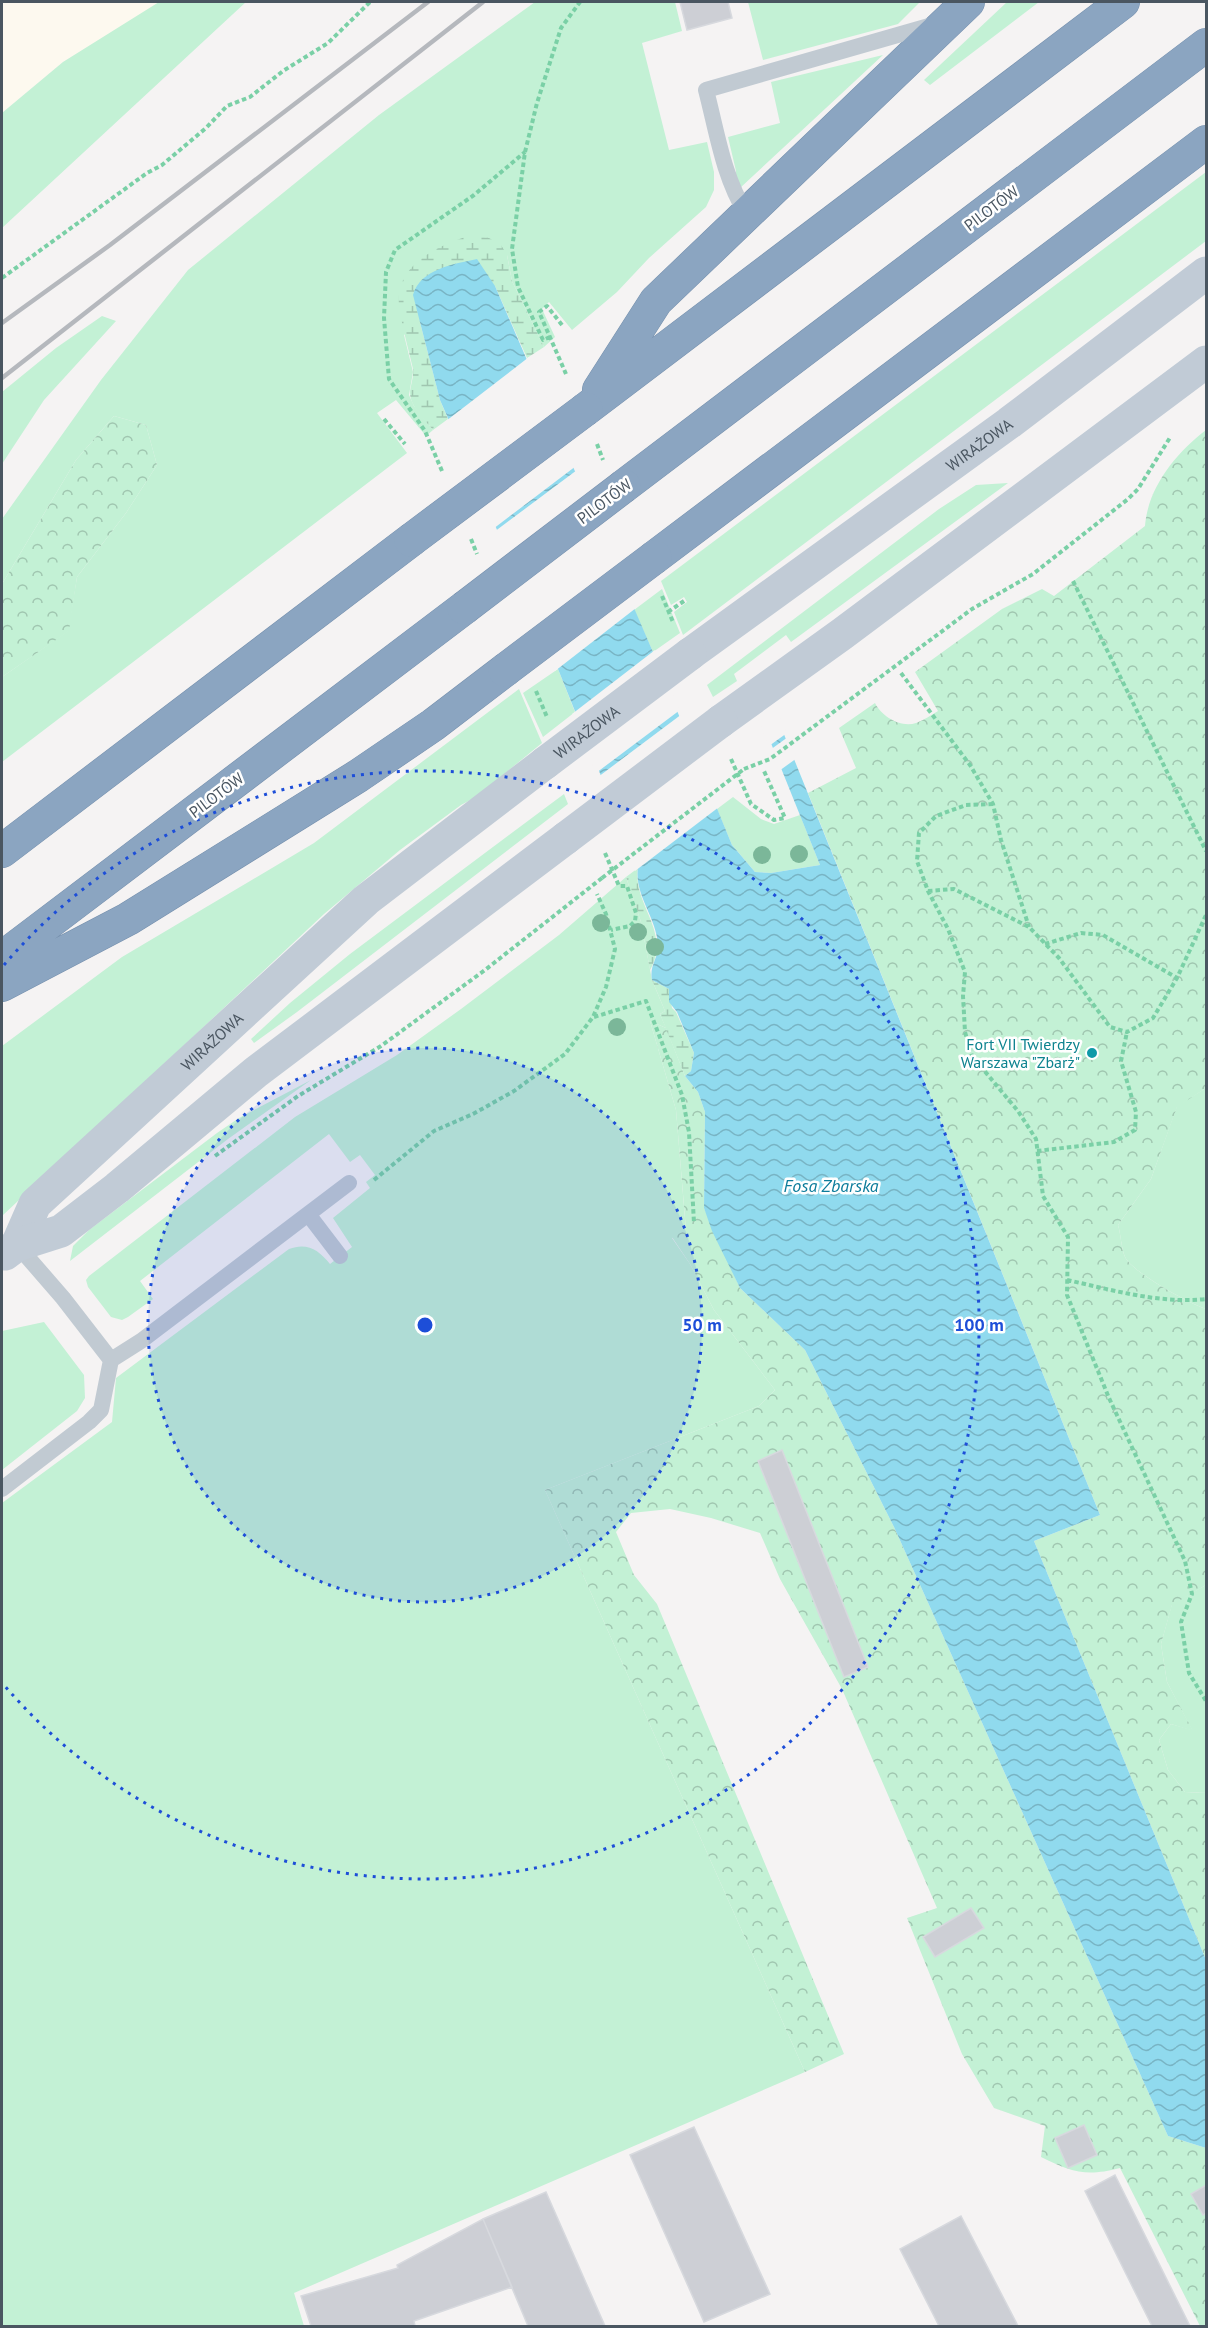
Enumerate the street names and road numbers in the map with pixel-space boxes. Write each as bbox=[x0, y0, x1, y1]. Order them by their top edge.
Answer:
street label: PILOTÓW bbox=[960, 181, 1023, 235]
street label: WIRAŻOWA bbox=[942, 413, 1017, 475]
street label: PILOTÓW bbox=[573, 474, 636, 528]
street label: WIRAŻOWA bbox=[550, 700, 624, 763]
street label: PILOTÓW bbox=[185, 768, 248, 822]
street label: WIRAŻOWA bbox=[177, 1008, 248, 1075]

